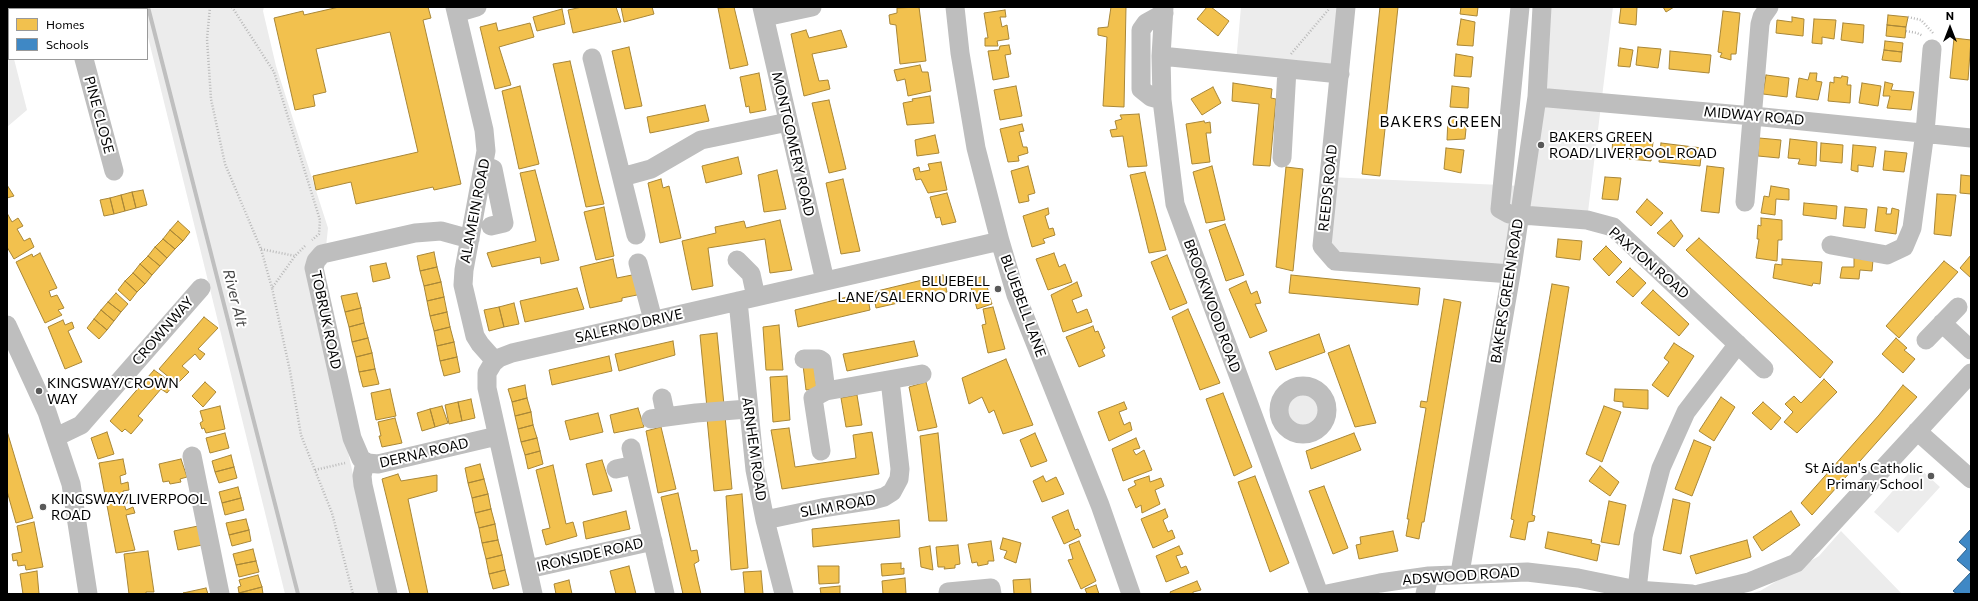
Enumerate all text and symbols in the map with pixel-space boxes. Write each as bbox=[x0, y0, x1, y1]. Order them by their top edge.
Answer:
legend bbox=[8, 8, 148, 60]
north arrow bbox=[1930, 8, 1970, 48]
text: N bbox=[1946, 9, 1954, 22]
text: Homes bbox=[46, 17, 84, 31]
text: Schools bbox=[46, 37, 89, 51]
street label: MONTGOMERY ROAD bbox=[768, 70, 818, 218]
street label: PINE CLOSE bbox=[81, 74, 117, 156]
street label: MIDWAY ROAD bbox=[1703, 103, 1805, 129]
district label: BAKERS GREEN bbox=[1380, 113, 1502, 131]
place label: BAKERS GREEN ROAD/LIVERPOOL ROAD bbox=[1549, 129, 1717, 162]
marker: BAKERS GREEN ROAD/LIVERPOOL ROAD bbox=[1536, 140, 1546, 150]
street label: REEDS ROAD bbox=[1315, 144, 1341, 232]
street label: ALAMEIN ROAD bbox=[457, 157, 493, 265]
street label: BAKERS GREEN ROAD bbox=[1487, 217, 1527, 365]
street label: PAXTON ROAD bbox=[1606, 224, 1692, 302]
street label: BROOKWOOD ROAD bbox=[1180, 237, 1244, 375]
street label: BLUEBELL LANE bbox=[997, 252, 1049, 360]
water label: River Alt bbox=[219, 267, 251, 329]
street label: TOBRUK ROAD bbox=[307, 269, 345, 371]
place label: BLUEBELL LANE/SALERNO DRIVE bbox=[837, 273, 990, 306]
marker: BLUEBELL LANE/SALERNO DRIVE bbox=[993, 284, 1003, 294]
street label: CROWNWAY bbox=[129, 293, 197, 369]
street label: SALERNO DRIVE bbox=[574, 305, 684, 347]
place label: KINGSWAY/CROWN WAY bbox=[47, 375, 179, 408]
marker: KINGSWAY/CROWN WAY bbox=[34, 386, 44, 396]
street label: ARNHEM ROAD bbox=[738, 396, 770, 502]
street label: DERNA ROAD bbox=[378, 435, 470, 471]
place label: St Aidan's Catholic Primary School bbox=[1805, 460, 1923, 492]
marker: St Aidan's Catholic Primary School bbox=[1926, 471, 1936, 481]
place label: KINGSWAY/LIVERPOOL ROAD bbox=[51, 491, 207, 524]
street label: SLIM ROAD bbox=[799, 491, 877, 521]
marker: KINGSWAY/LIVERPOOL ROAD bbox=[38, 502, 48, 512]
street label: IRONSIDE ROAD bbox=[535, 535, 645, 575]
street label: ADSWOOD ROAD bbox=[1402, 564, 1520, 588]

